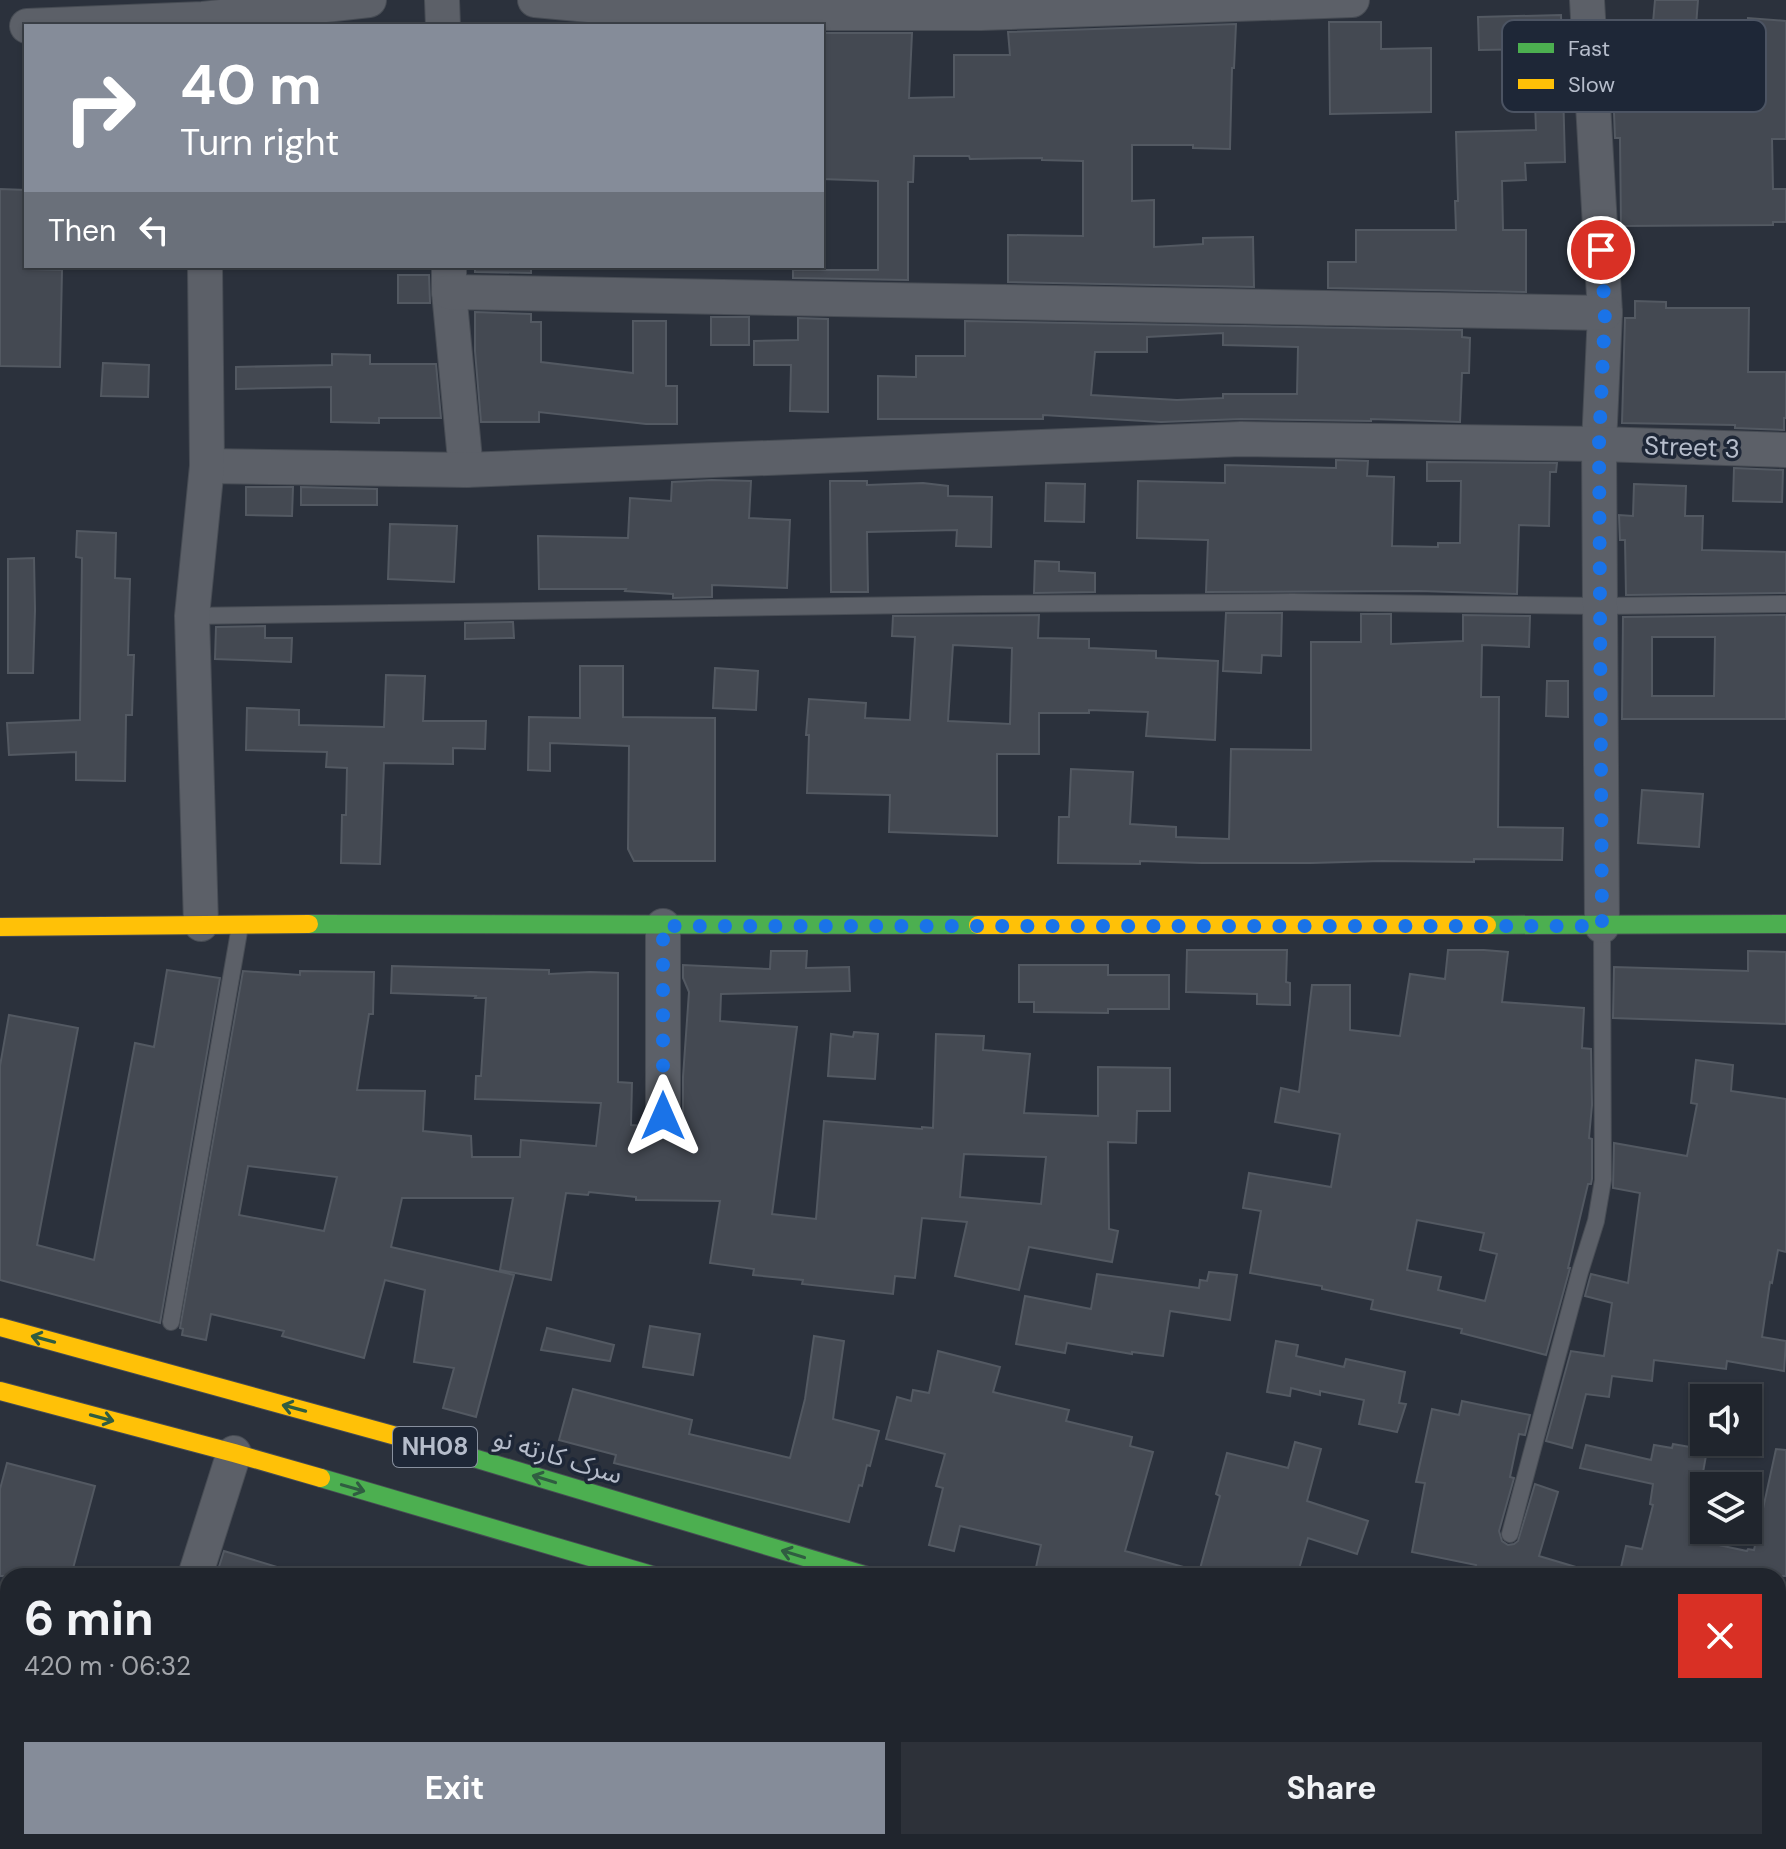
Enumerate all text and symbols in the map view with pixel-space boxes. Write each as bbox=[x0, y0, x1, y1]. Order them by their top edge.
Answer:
legend bbox=[1502, 20, 1766, 112]
text: Fast bbox=[1568, 34, 1610, 63]
text: 40 m bbox=[180, 48, 322, 121]
icon: right bbox=[48, 56, 152, 160]
text: Slow bbox=[1568, 70, 1615, 99]
text: Turn right bbox=[180, 119, 339, 166]
icon: left bbox=[132, 208, 176, 252]
text: Then bbox=[48, 211, 116, 250]
pin bbox=[1567, 216, 1635, 284]
icon: arrive bbox=[1579, 228, 1623, 272]
street label: Street 3 bbox=[1643, 428, 1741, 466]
position arrow bbox=[621, 1074, 705, 1158]
one-way arrow bbox=[31, 1331, 57, 1346]
map controls bbox=[1690, 1384, 1762, 1544]
button: sound bbox=[1690, 1384, 1762, 1456]
one-way arrow bbox=[282, 1400, 308, 1415]
one-way arrow bbox=[89, 1412, 115, 1427]
street label: سرک کارته نو bbox=[489, 1420, 627, 1492]
road number: NH08 bbox=[393, 1427, 477, 1467]
one-way arrow bbox=[532, 1471, 558, 1486]
button: layers bbox=[1690, 1472, 1762, 1544]
one-way arrow bbox=[340, 1482, 365, 1496]
one-way arrow bbox=[781, 1546, 807, 1561]
text: 6 min bbox=[24, 1587, 154, 1650]
button: close bbox=[1678, 1594, 1762, 1678]
text: 420 m · 06:32 bbox=[24, 1649, 191, 1683]
button: Exit bbox=[24, 1742, 885, 1834]
button: Share bbox=[901, 1742, 1762, 1834]

